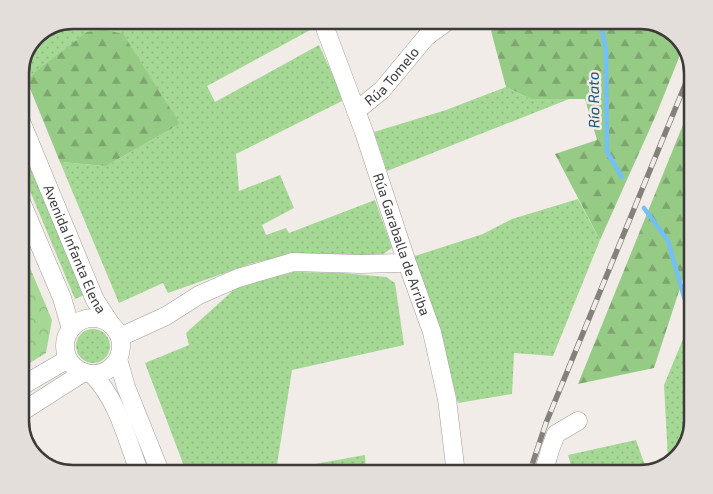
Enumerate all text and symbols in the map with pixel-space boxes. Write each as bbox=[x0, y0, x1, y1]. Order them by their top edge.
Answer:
street label: Rúa Tomelo bbox=[361, 43, 422, 109]
water label: Río Rato bbox=[584, 72, 602, 128]
street label: Rúa Garaballa de Arriba bbox=[370, 171, 434, 318]
street label: Avenida Infanta Elena bbox=[40, 182, 110, 316]

